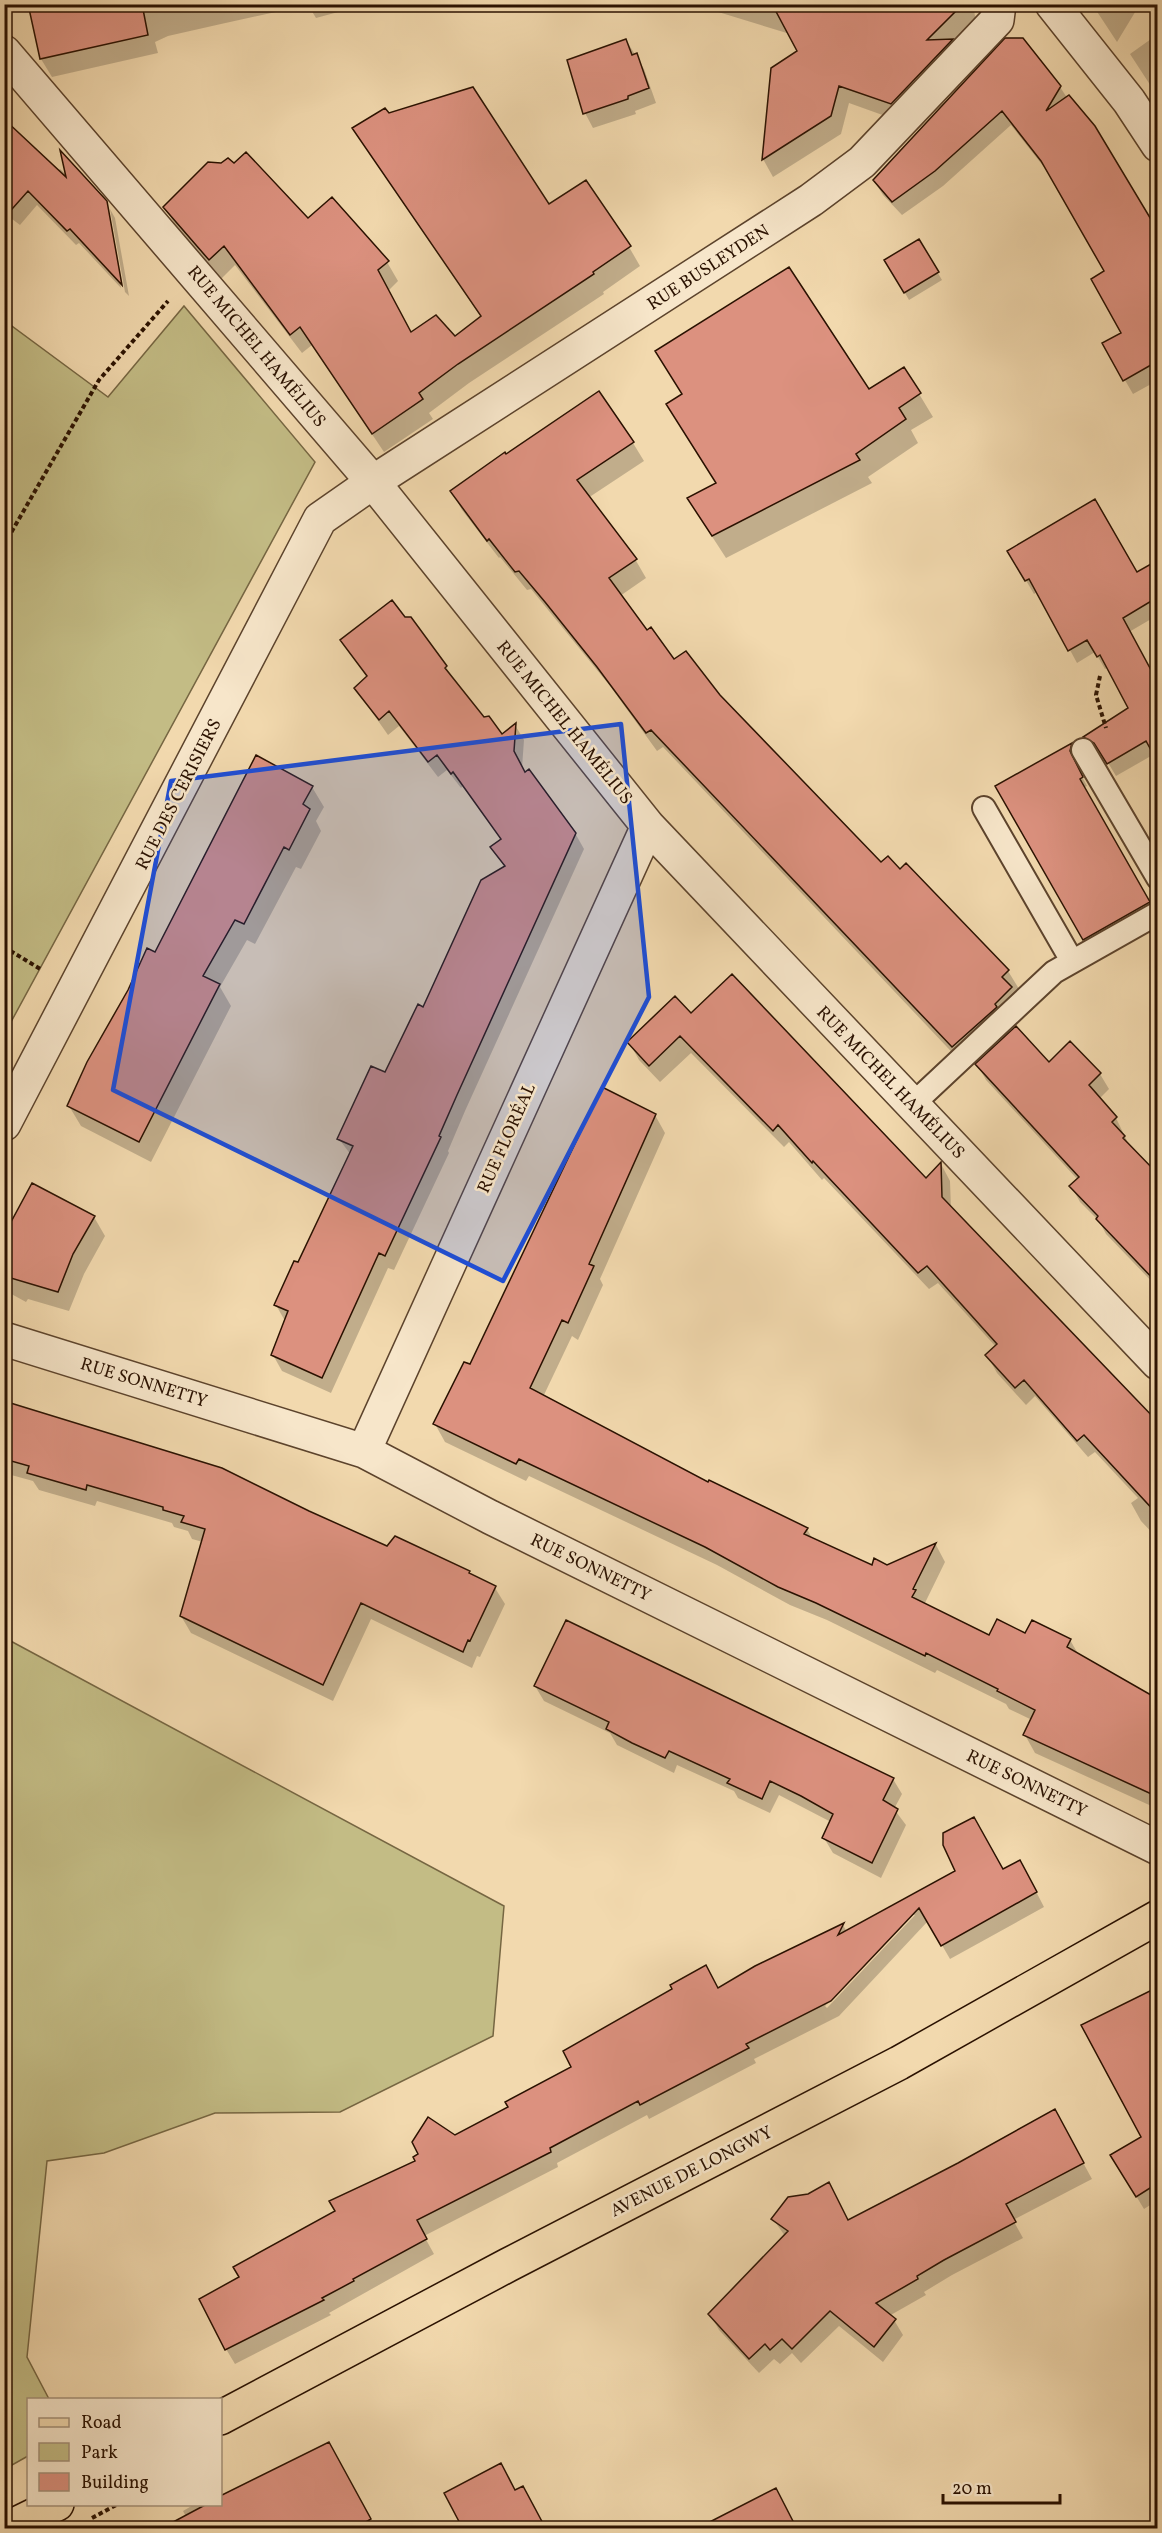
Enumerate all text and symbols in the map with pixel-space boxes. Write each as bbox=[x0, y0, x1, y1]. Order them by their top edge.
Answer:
street label: RUE BUSLEYDEN bbox=[643, 219, 775, 317]
street label: RUE MICHEL HAMÉLIUS bbox=[181, 261, 331, 433]
street label: RUE MICHEL HAMÉLIUS bbox=[490, 636, 638, 810]
street label: RUE DES CERISIERS bbox=[130, 715, 228, 875]
street label: RUE MICHEL HAMÉLIUS bbox=[810, 1001, 970, 1165]
street label: RUE FLORÉAL bbox=[472, 1080, 543, 1198]
street label: RUE SONNETTY bbox=[77, 1352, 210, 1415]
street label: RUE SONNETTY bbox=[526, 1528, 655, 1608]
street label: RUE SONNETTY bbox=[962, 1744, 1091, 1824]
street label: AVENUE DE LONGWY bbox=[606, 2121, 777, 2224]
legend bbox=[27, 2398, 222, 2506]
text: Road bbox=[81, 2411, 122, 2436]
text: Park bbox=[81, 2441, 118, 2466]
scale bar bbox=[943, 2467, 1060, 2505]
text: Building bbox=[81, 2471, 149, 2496]
text: 20 m bbox=[952, 2477, 992, 2502]

